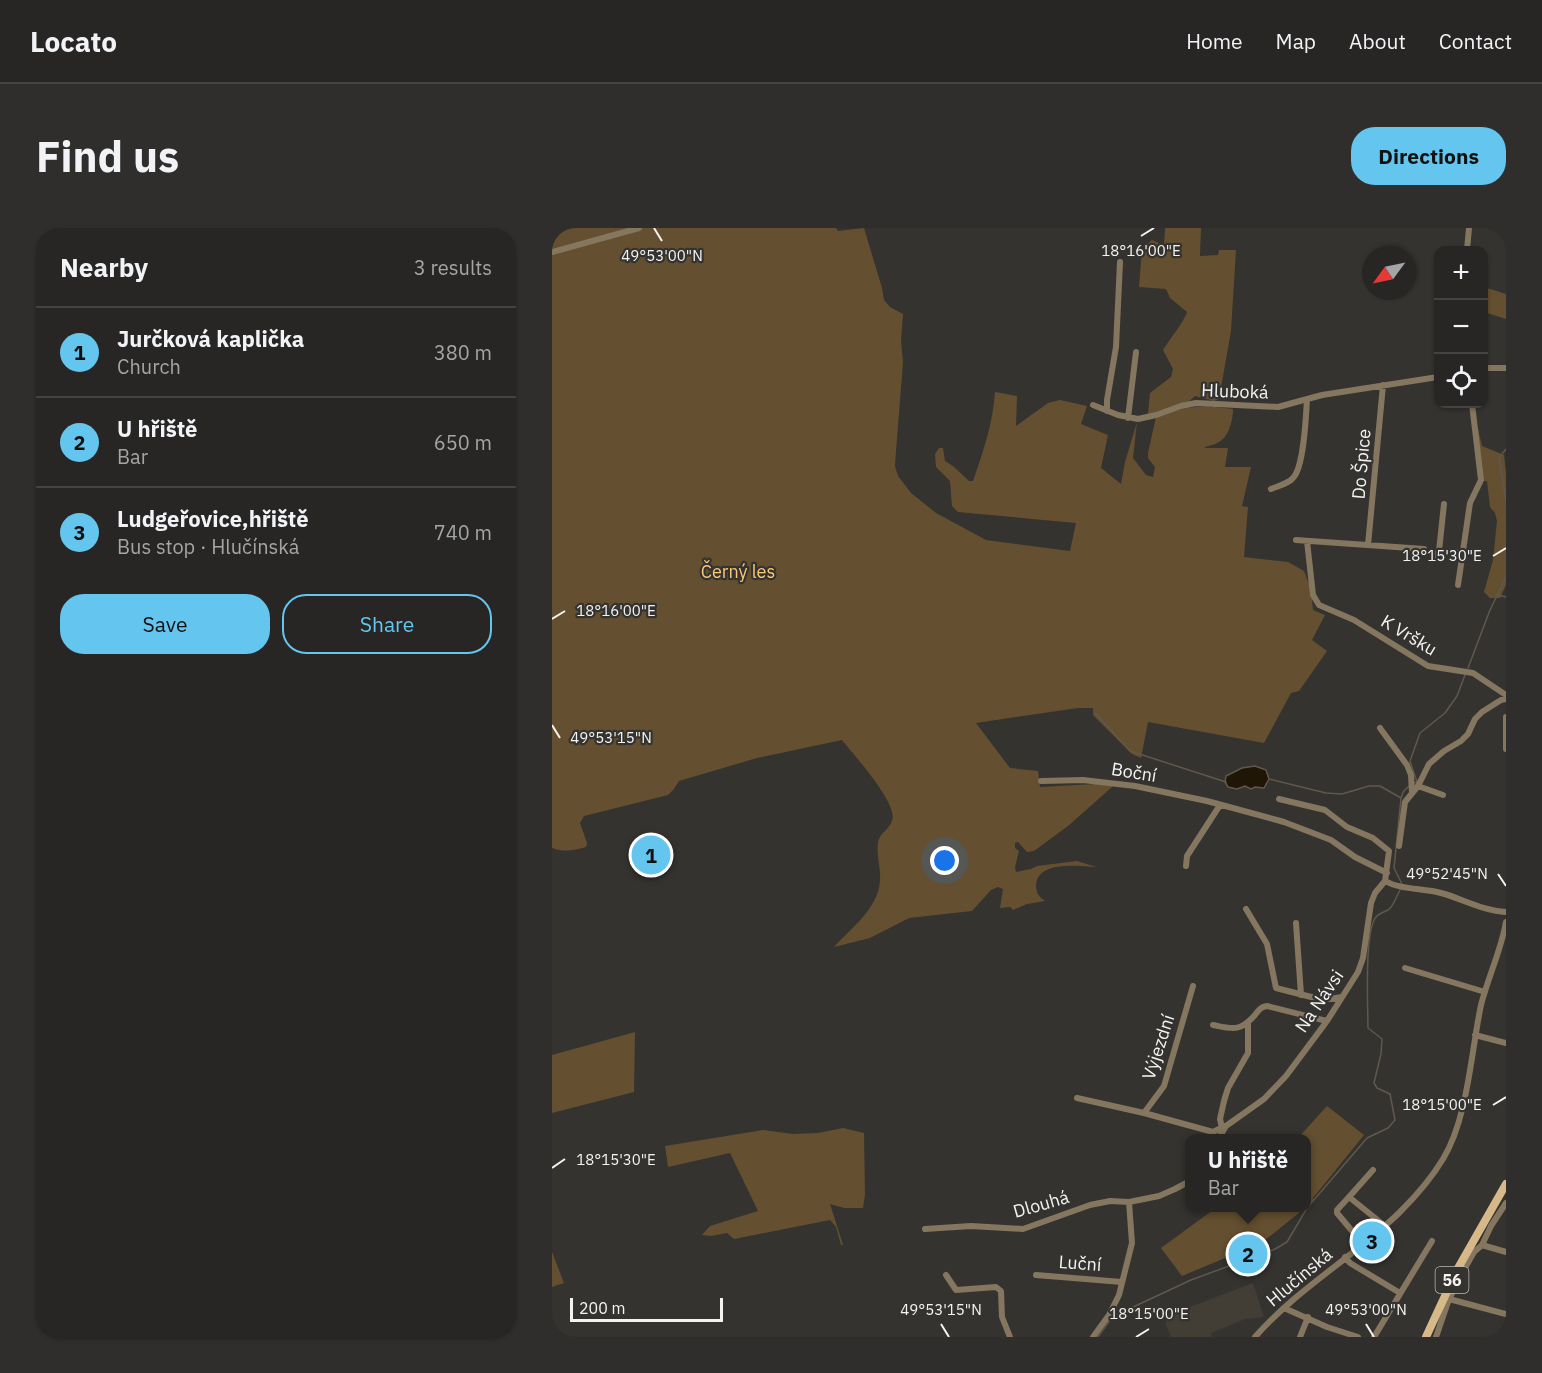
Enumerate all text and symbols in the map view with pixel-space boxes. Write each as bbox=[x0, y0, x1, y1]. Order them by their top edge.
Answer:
text: Locato bbox=[30, 23, 117, 60]
text: Home bbox=[1186, 27, 1243, 55]
text: Map bbox=[1276, 27, 1316, 55]
text: About bbox=[1349, 27, 1406, 55]
text: Contact bbox=[1439, 27, 1512, 55]
button: Directions bbox=[1351, 127, 1506, 185]
text: Find us bbox=[36, 129, 179, 184]
text: 18°16'00"E bbox=[1101, 241, 1181, 260]
text: 49°53'00"N bbox=[621, 246, 703, 265]
north arrow bbox=[1362, 246, 1416, 300]
map controls bbox=[1434, 246, 1488, 408]
button: + bbox=[1434, 246, 1488, 300]
text: Nearby bbox=[60, 250, 148, 284]
text: 3 results bbox=[414, 254, 492, 281]
button: − bbox=[1434, 300, 1488, 354]
text: Jurčková kaplička bbox=[117, 324, 304, 353]
text: 1 bbox=[74, 339, 86, 366]
text: 380 m bbox=[434, 339, 492, 366]
text: Church bbox=[117, 353, 181, 380]
button: locate bbox=[1434, 354, 1488, 408]
street label: Hluboká bbox=[1201, 378, 1269, 404]
text: U hřiště bbox=[117, 414, 197, 443]
street label: Do Špice bbox=[1345, 428, 1376, 500]
text: 2 bbox=[74, 429, 86, 456]
text: 650 m bbox=[434, 429, 492, 456]
text: Bar bbox=[117, 443, 148, 470]
text: Ludgeřovice,hřiště bbox=[117, 504, 309, 533]
text: 3 bbox=[74, 519, 86, 546]
text: 740 m bbox=[434, 519, 492, 546]
text: Bus stop · Hlučínská bbox=[117, 533, 299, 560]
text: 18°15'30"E bbox=[1402, 546, 1482, 565]
park label: Černý les bbox=[701, 559, 775, 583]
button: Save bbox=[60, 594, 270, 654]
button: Share bbox=[282, 594, 492, 654]
text: 18°16'00"E bbox=[576, 601, 656, 620]
street label: K Vršku bbox=[1377, 609, 1441, 661]
text: 49°53'15"N bbox=[570, 728, 652, 747]
street label: Boční bbox=[1110, 757, 1159, 787]
pin: 1 bbox=[632, 832, 670, 878]
your location bbox=[930, 846, 959, 875]
text: 49°52'45"N bbox=[1406, 864, 1488, 883]
street label: Na Návsi bbox=[1290, 965, 1348, 1037]
street label: Výjezdní bbox=[1137, 1011, 1180, 1083]
text: 18°15'00"E bbox=[1402, 1095, 1482, 1114]
popup bbox=[1185, 1134, 1311, 1212]
text: U hřiště bbox=[1208, 1145, 1288, 1174]
text: 18°15'30"E bbox=[576, 1150, 656, 1169]
text: Bar bbox=[1208, 1174, 1239, 1201]
street label: Dlouhá bbox=[1010, 1185, 1072, 1223]
pin: 3 bbox=[1352, 1218, 1392, 1264]
pin: 2 bbox=[1228, 1232, 1268, 1276]
street label: Hlučínská bbox=[1261, 1242, 1337, 1311]
street label: Luční bbox=[1058, 1250, 1103, 1276]
road number: 56 bbox=[1436, 1267, 1468, 1293]
scale bar bbox=[570, 1295, 723, 1322]
text: 200 m bbox=[579, 1298, 626, 1318]
text: 49°53'15"N bbox=[900, 1300, 982, 1319]
text: 49°53'00"N bbox=[1325, 1300, 1407, 1319]
text: 18°15'00"E bbox=[1109, 1304, 1189, 1323]

